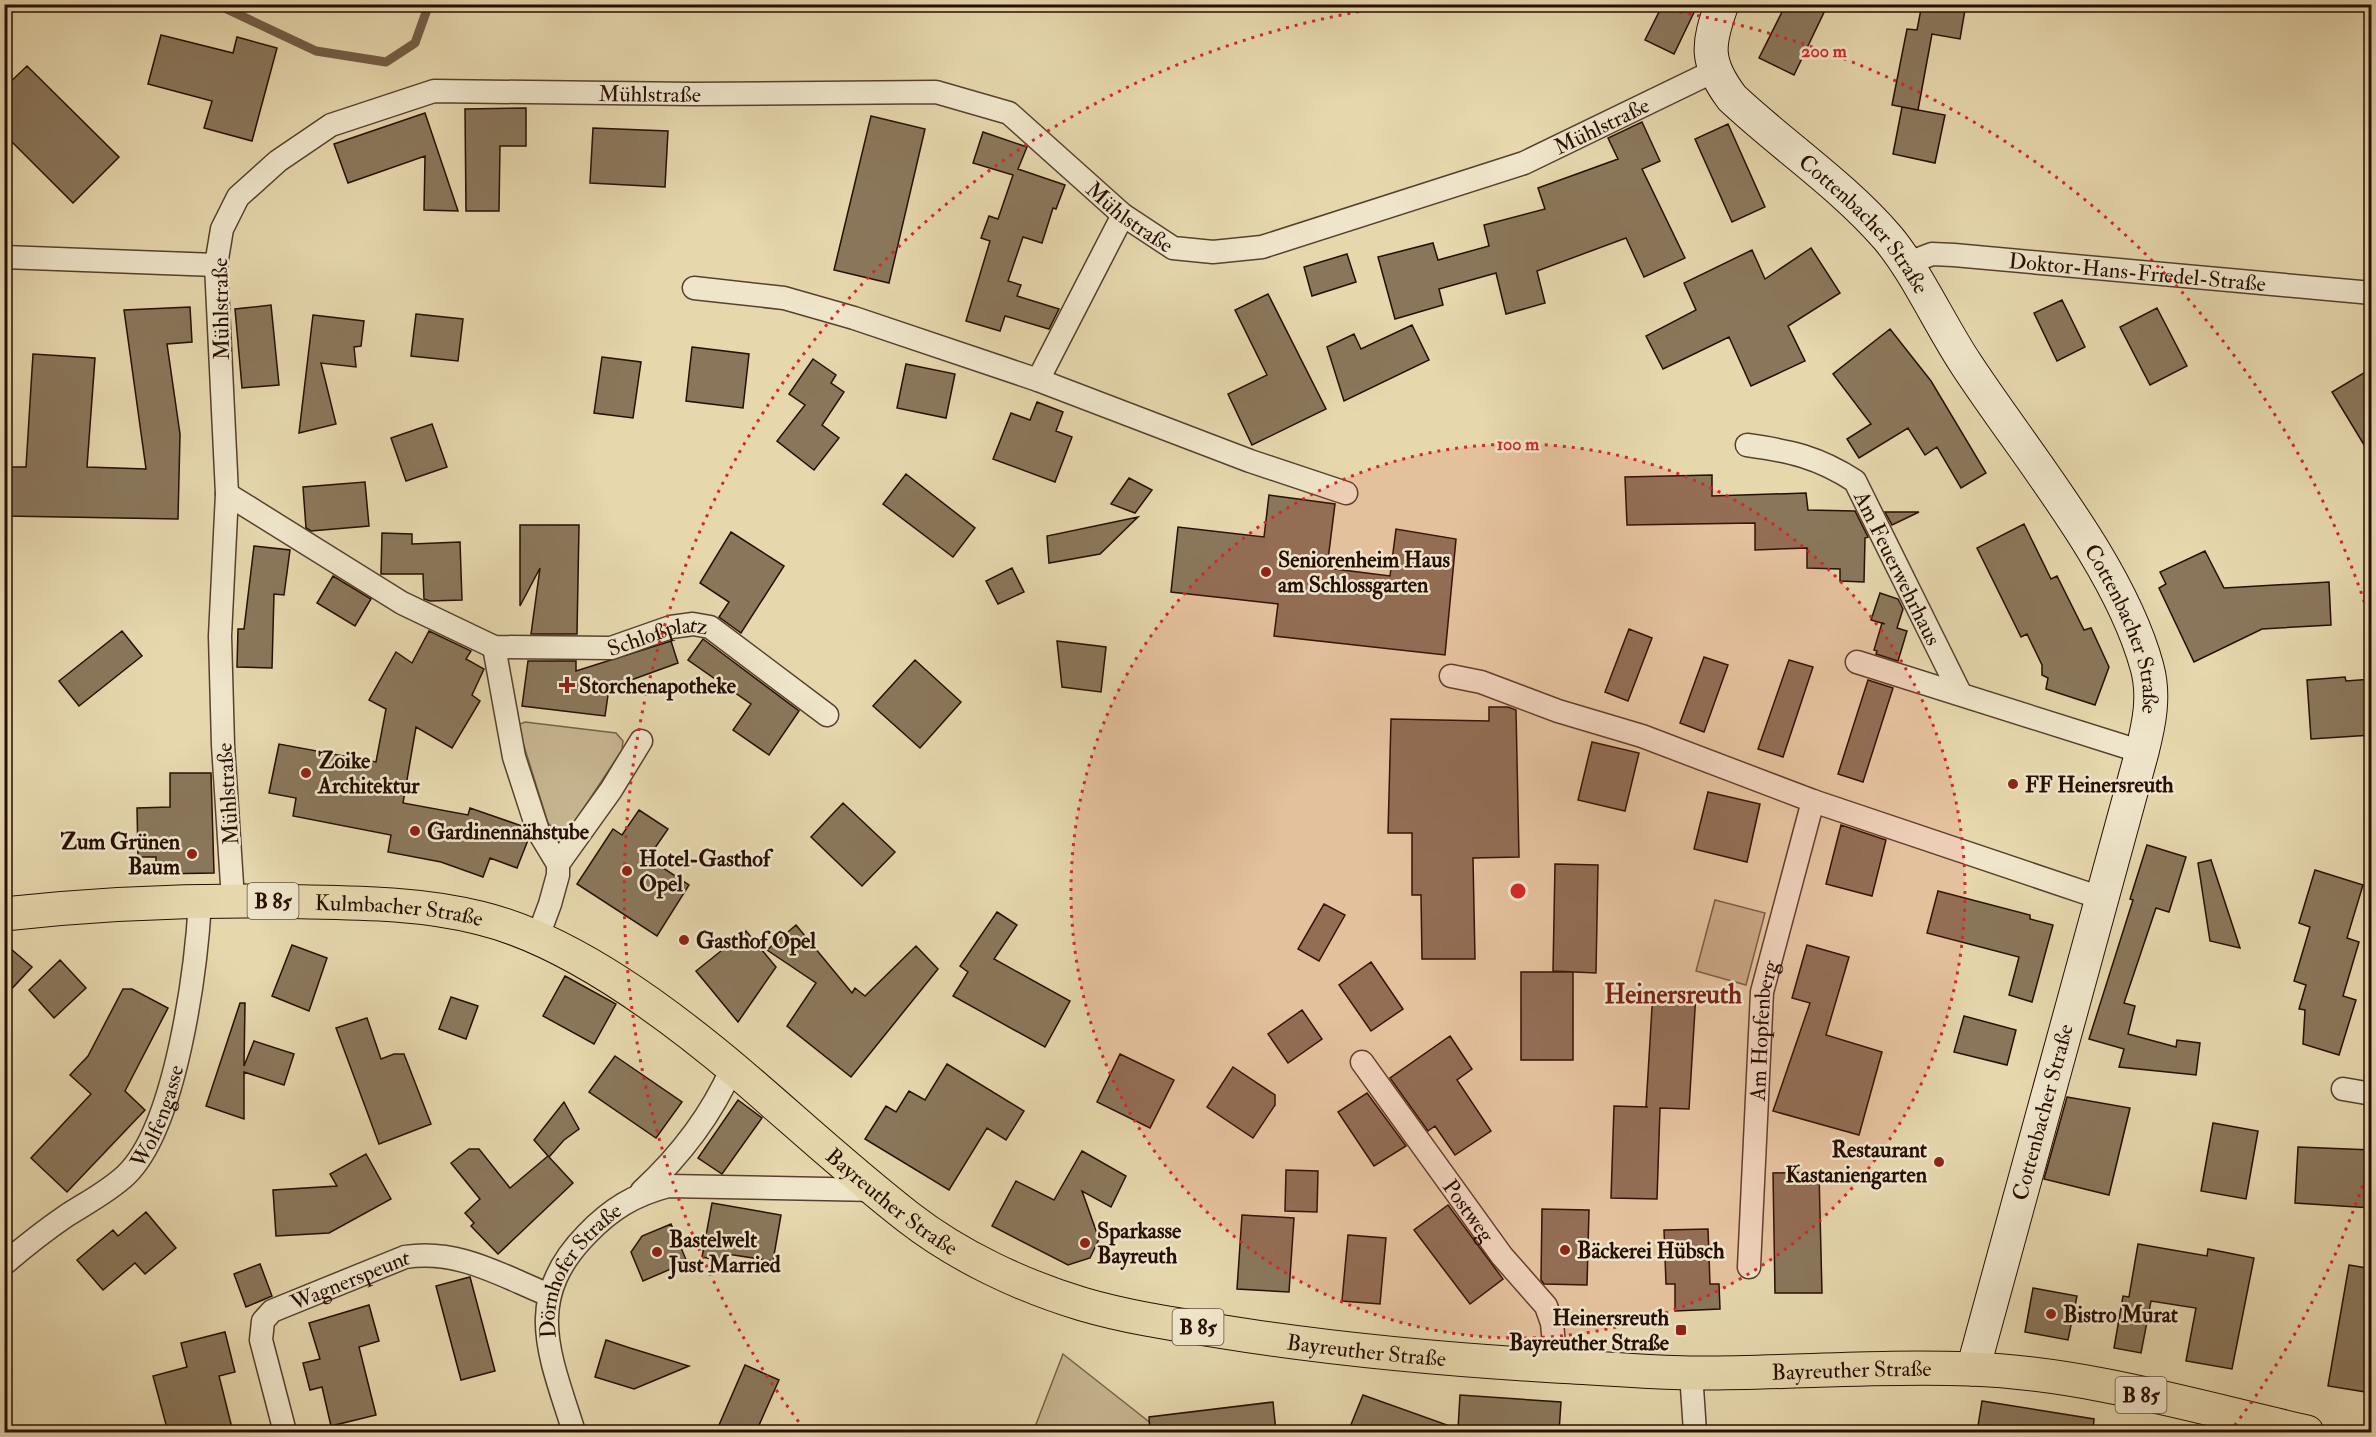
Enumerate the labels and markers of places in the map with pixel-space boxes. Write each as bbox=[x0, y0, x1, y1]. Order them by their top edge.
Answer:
place label: Seniorenheim Haus am Schlossgarten bbox=[1278, 546, 1451, 600]
marker: Seniorenheim Haus am Schlossgarten bbox=[1259, 565, 1273, 579]
place label: Storchenapotheke bbox=[579, 672, 737, 701]
marker: Storchenapotheke bbox=[560, 678, 574, 692]
place label: Zoike Architektur bbox=[317, 747, 420, 800]
marker: Zoike Architektur bbox=[299, 766, 313, 780]
place label: FF Heinersreuth bbox=[2025, 771, 2174, 799]
marker: FF Heinersreuth bbox=[2006, 777, 2020, 791]
place label: Gardinennähstube bbox=[427, 818, 590, 846]
marker: Gardinennähstube bbox=[408, 824, 422, 838]
place label: Zum Grünen Baum bbox=[60, 828, 181, 881]
place label: Hotel-Gasthof Opel bbox=[639, 845, 774, 899]
marker: Zum Grünen Baum bbox=[185, 847, 199, 861]
marker: Hotel-Gasthof Opel bbox=[620, 864, 634, 878]
centre of rings bbox=[1508, 881, 1528, 901]
place label: Gasthof Opel bbox=[696, 927, 816, 956]
marker: Gasthof Opel bbox=[677, 933, 691, 947]
place label: Restaurant Kastaniengarten bbox=[1785, 1136, 1928, 1190]
marker: Restaurant Kastaniengarten bbox=[1932, 1155, 1946, 1169]
place label: Sparkasse Bayreuth bbox=[1097, 1217, 1182, 1271]
place label: Bastelwelt Just Married bbox=[668, 1226, 781, 1280]
marker: Sparkasse Bayreuth bbox=[1078, 1236, 1092, 1250]
place label: Bäckerei Hübsch bbox=[1577, 1237, 1725, 1265]
marker: Bäckerei Hübsch bbox=[1558, 1243, 1572, 1257]
marker: Bastelwelt Just Married bbox=[650, 1245, 664, 1259]
place label: Bistro Murat bbox=[2063, 1301, 2179, 1329]
place label: Heinersreuth Bayreuther Straße bbox=[1509, 1304, 1670, 1358]
marker: Bistro Murat bbox=[2044, 1307, 2058, 1321]
marker: Heinersreuth Bayreuther Straße bbox=[1674, 1323, 1688, 1337]

